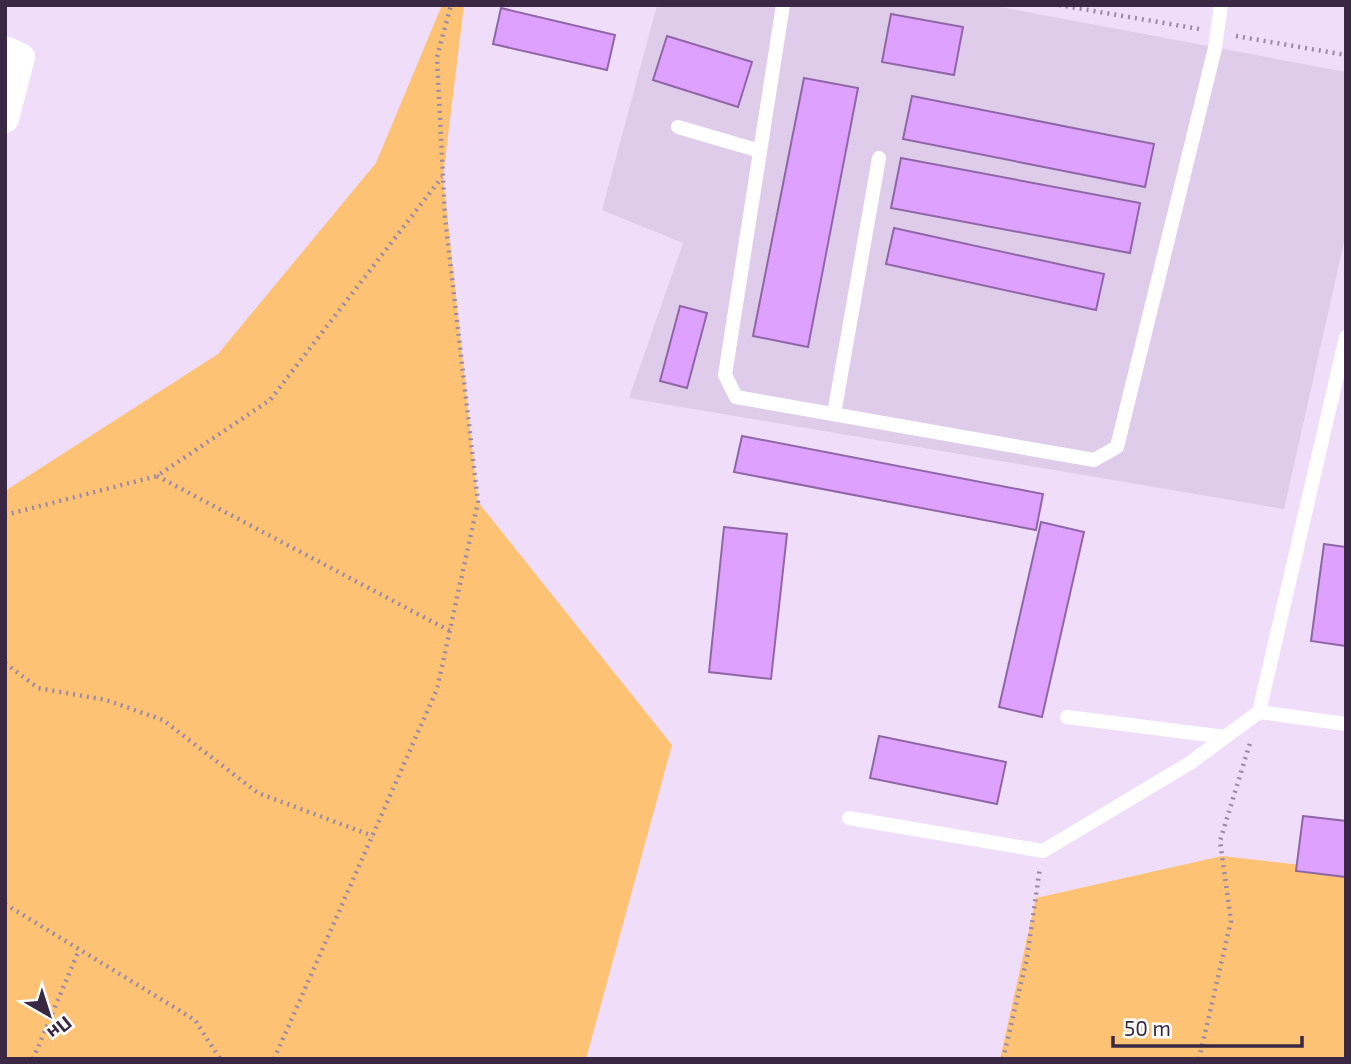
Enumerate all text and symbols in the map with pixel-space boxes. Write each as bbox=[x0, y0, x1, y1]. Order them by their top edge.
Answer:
north arrow bbox=[14, 980, 84, 1050]
scale bar bbox=[1113, 1004, 1302, 1048]
text: Пн bbox=[43, 1012, 77, 1045]
text: 50 m bbox=[1124, 1015, 1171, 1040]

